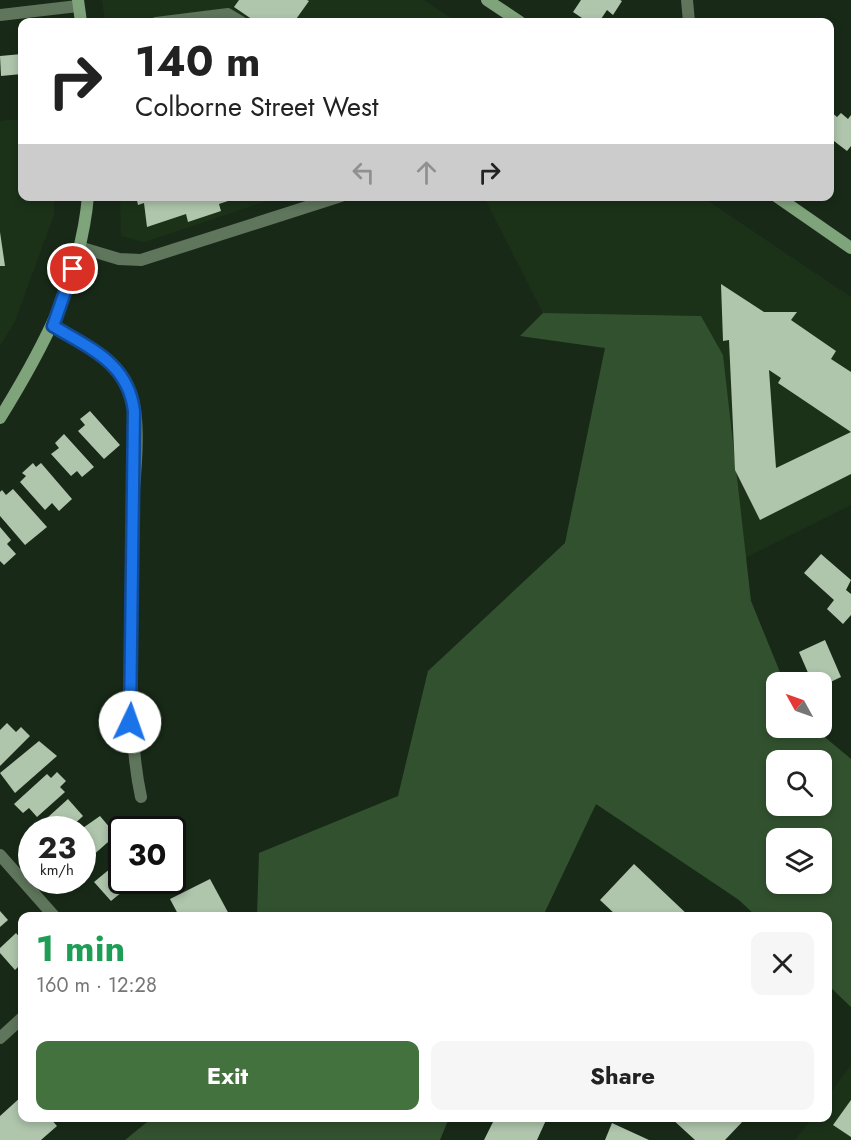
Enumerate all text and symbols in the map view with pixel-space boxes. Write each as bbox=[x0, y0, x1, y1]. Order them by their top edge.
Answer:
text: 140 m bbox=[135, 31, 261, 92]
icon: right bbox=[36, 42, 114, 120]
text: Colborne Street West bbox=[135, 87, 378, 126]
icon: left bbox=[347, 156, 380, 189]
icon: ahead bbox=[410, 156, 443, 189]
icon: right bbox=[473, 156, 506, 189]
pin bbox=[47, 243, 98, 294]
icon: arrive bbox=[56, 252, 89, 285]
north arrow bbox=[766, 672, 832, 738]
map controls bbox=[766, 672, 832, 894]
position arrow bbox=[98, 690, 162, 754]
button: search bbox=[766, 750, 832, 816]
speed limit sign: 30 bbox=[108, 816, 186, 894]
text: 23 bbox=[38, 826, 76, 869]
button: layers bbox=[766, 828, 832, 894]
text: km/h bbox=[40, 859, 74, 881]
text: 1 min bbox=[36, 922, 125, 974]
button: close bbox=[751, 932, 814, 995]
text: 160 m · 12:28 bbox=[36, 971, 157, 1000]
button: Exit bbox=[36, 1041, 419, 1110]
button: Share bbox=[431, 1041, 814, 1110]

